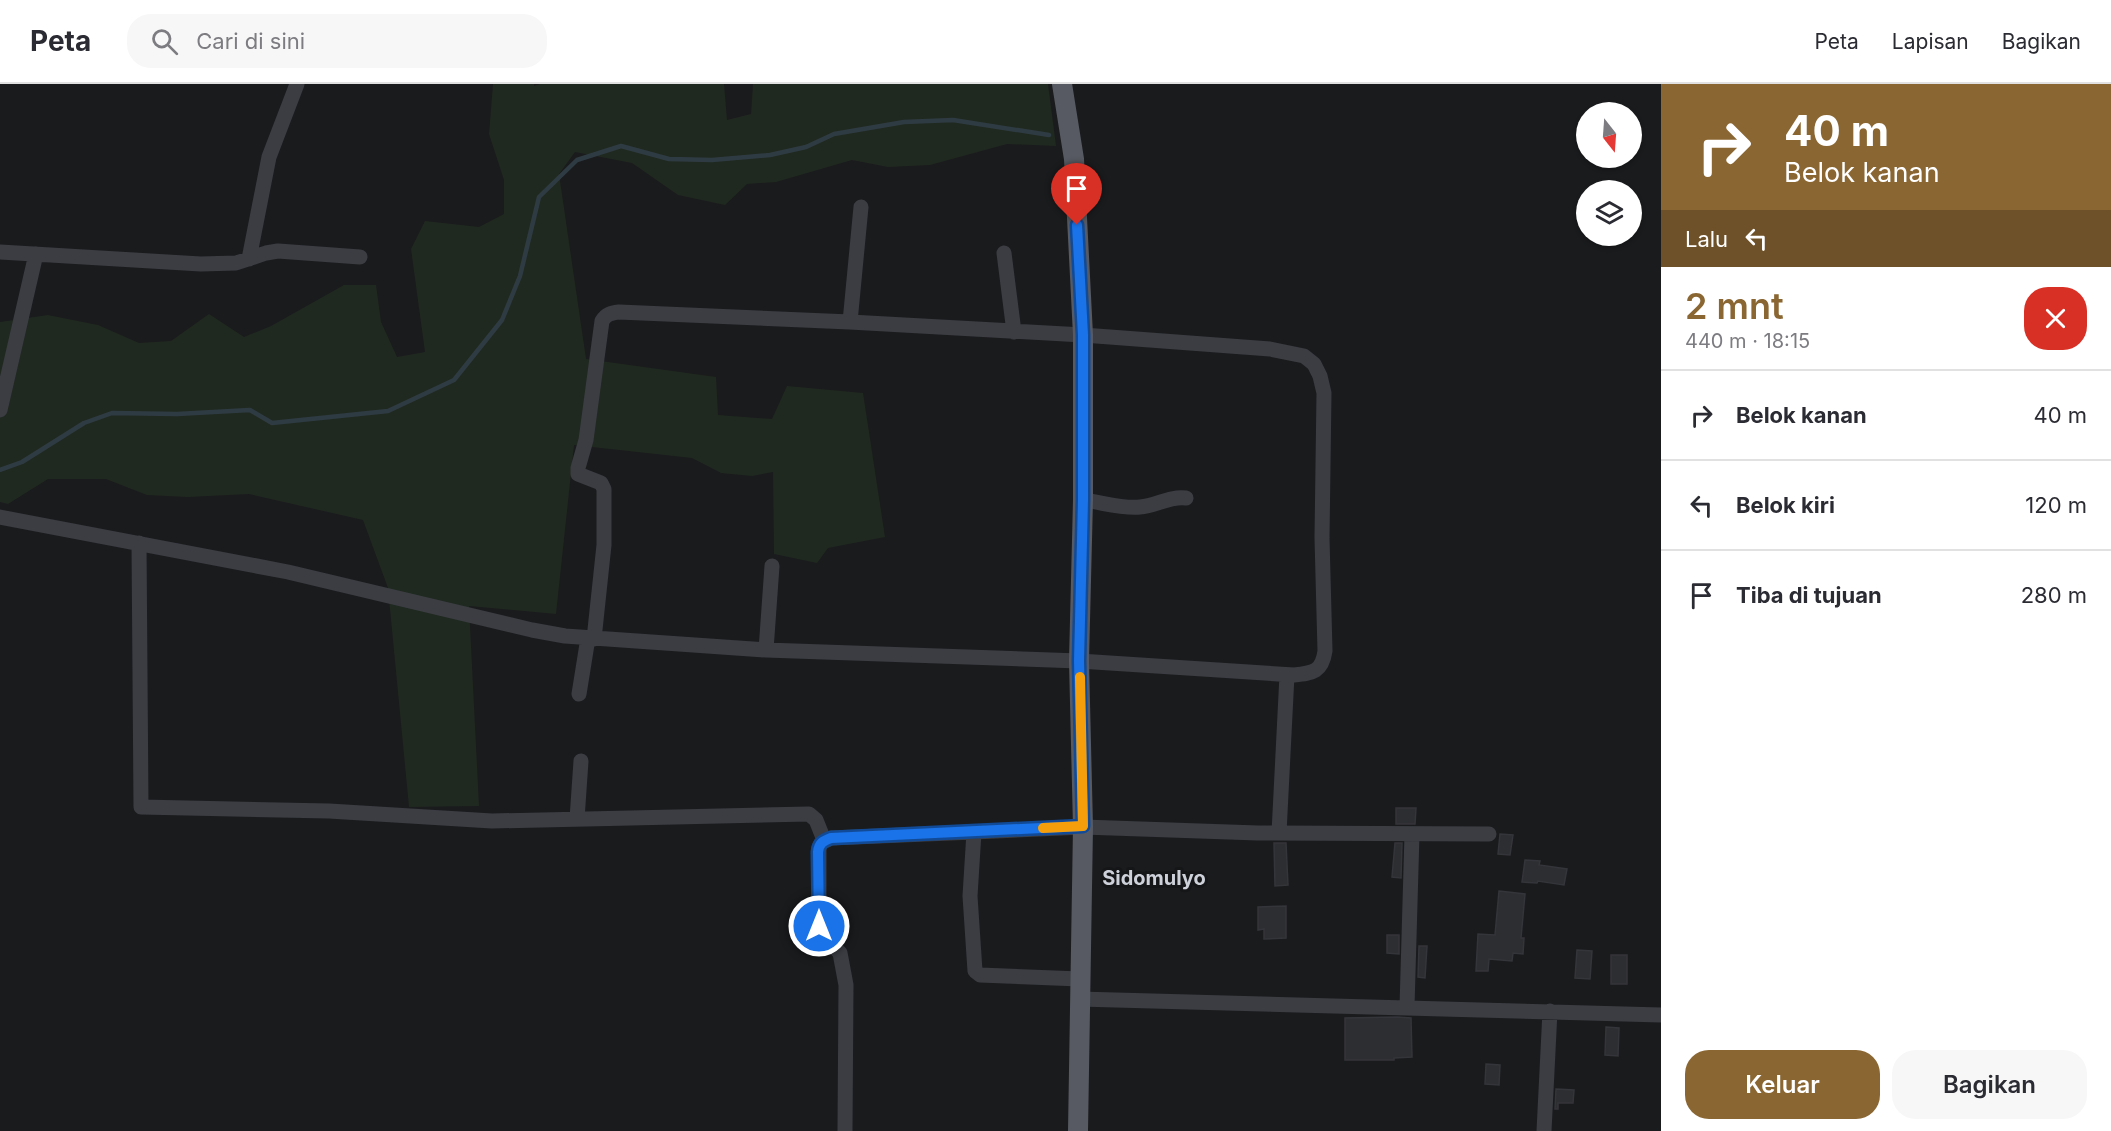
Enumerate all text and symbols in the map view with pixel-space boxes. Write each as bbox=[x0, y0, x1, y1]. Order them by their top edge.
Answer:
search box bbox=[127, 14, 547, 68]
text: Peta bbox=[30, 24, 91, 58]
icon: search bbox=[148, 25, 181, 58]
text: Cari di sini bbox=[196, 28, 305, 54]
text: Peta bbox=[1815, 29, 1859, 54]
text: Lapisan bbox=[1892, 29, 1969, 54]
text: Bagikan bbox=[2002, 29, 2081, 54]
north arrow bbox=[1576, 102, 1642, 168]
map controls bbox=[1576, 102, 1642, 246]
text: 40 m bbox=[1784, 105, 1889, 156]
icon: right bbox=[1685, 108, 1763, 186]
text: Belok kanan bbox=[1784, 156, 1940, 189]
pin bbox=[1051, 163, 1102, 225]
icon: arrive bbox=[1060, 172, 1093, 205]
button: layers bbox=[1576, 180, 1642, 246]
icon: left bbox=[1740, 222, 1773, 255]
text: Lalu bbox=[1685, 226, 1728, 252]
text: 2 mnt bbox=[1685, 284, 1784, 328]
button: close bbox=[2024, 287, 2087, 350]
text: 440 m · 18:15 bbox=[1685, 329, 1810, 353]
icon: right bbox=[1685, 399, 1718, 432]
text: Belok kanan bbox=[1736, 402, 1867, 428]
text: 40 m bbox=[2033, 402, 2087, 428]
icon: left bbox=[1685, 489, 1718, 522]
text: Belok kiri bbox=[1736, 492, 1835, 518]
text: 120 m bbox=[2025, 492, 2087, 518]
icon: arrive bbox=[1685, 579, 1718, 612]
text: Tiba di tujuan bbox=[1736, 582, 1882, 608]
text: 280 m bbox=[2021, 582, 2087, 608]
district label: Sidomulyo bbox=[1102, 866, 1206, 890]
position arrow bbox=[787, 894, 851, 958]
button: Keluar bbox=[1685, 1050, 1880, 1119]
button: Bagikan bbox=[1892, 1050, 2087, 1119]

